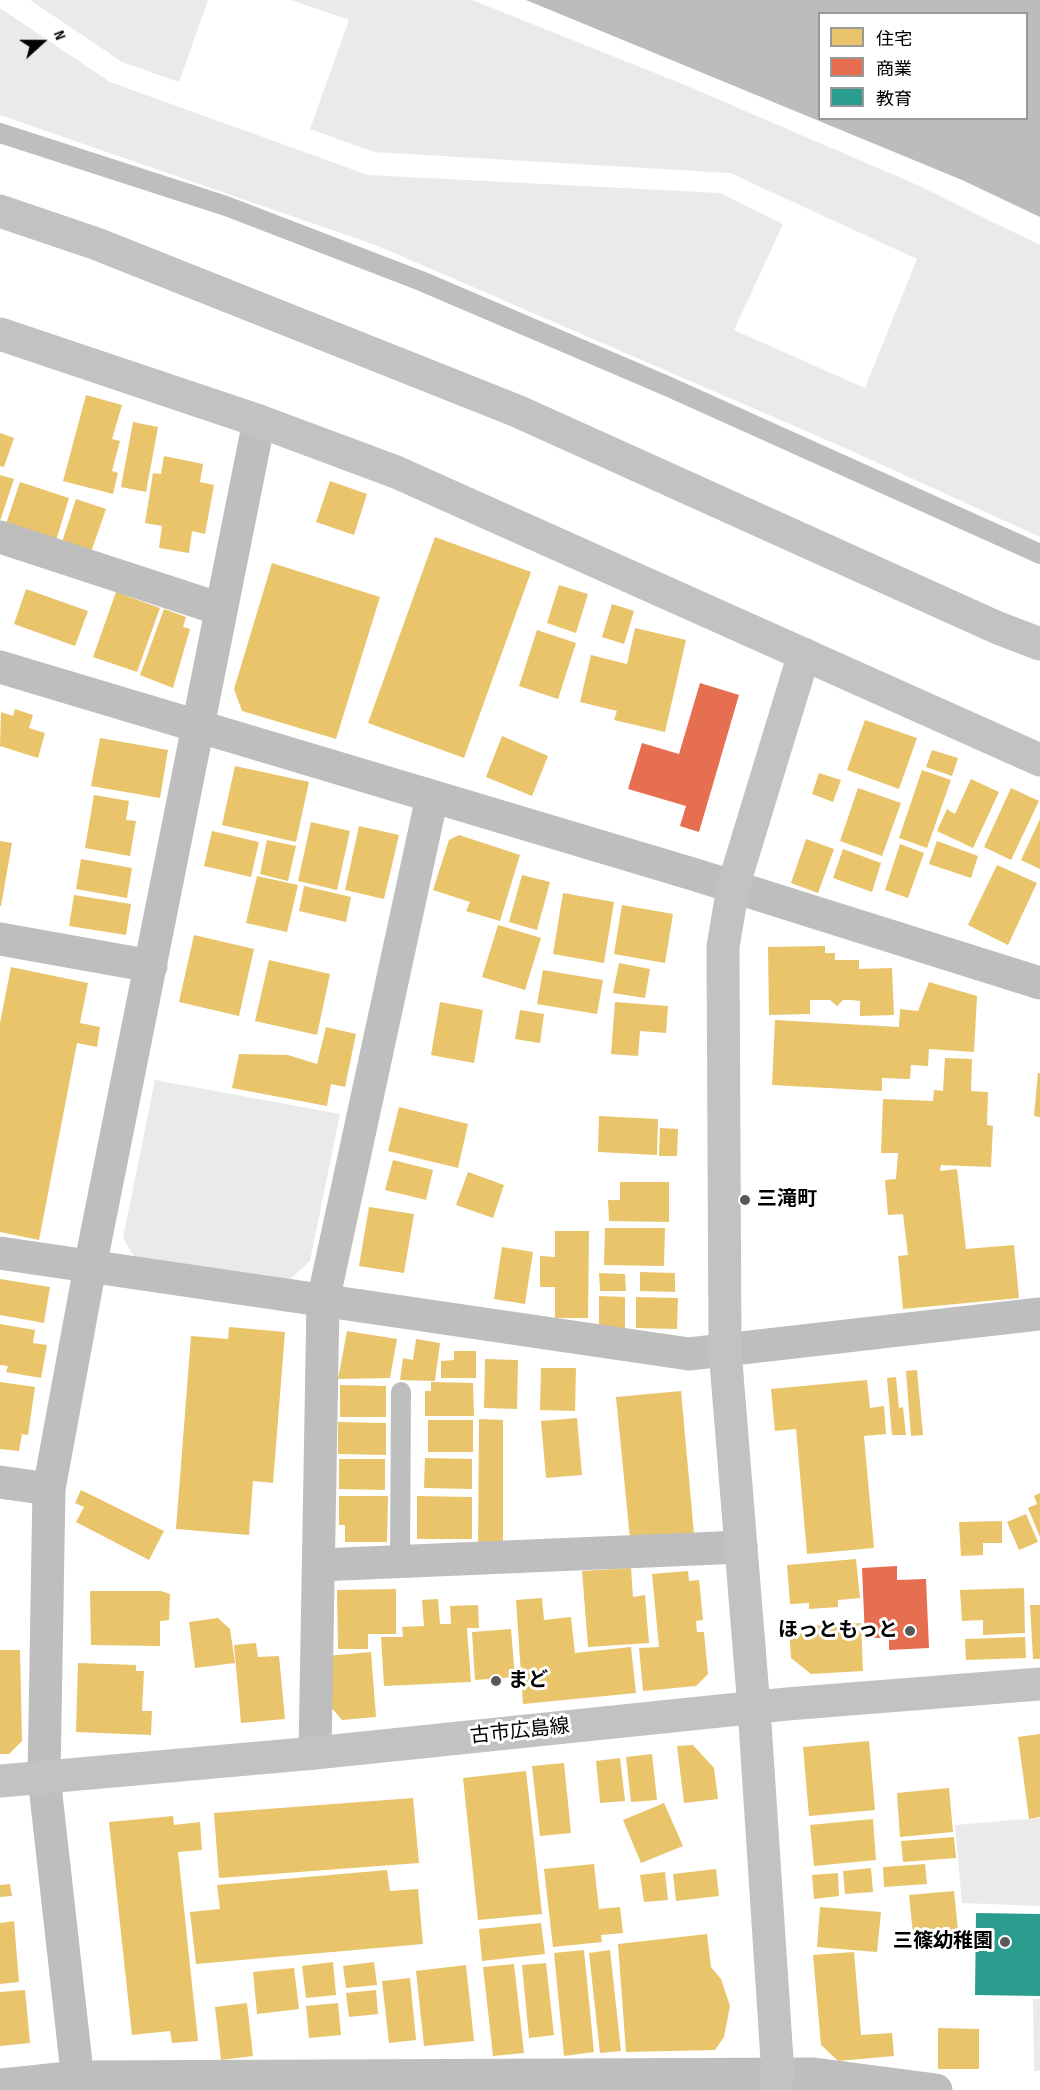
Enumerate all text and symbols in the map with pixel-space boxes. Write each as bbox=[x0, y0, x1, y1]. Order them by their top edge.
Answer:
north arrow bbox=[12, 12, 72, 72]
legend bbox=[818, 12, 1028, 120]
text: N bbox=[49, 28, 70, 43]
text: 住宅 bbox=[876, 29, 912, 50]
text: 商業 bbox=[876, 59, 912, 80]
text: 教育 bbox=[876, 89, 912, 110]
place label: 三滝町 bbox=[757, 1188, 817, 1212]
marker: 三滝町 bbox=[738, 1193, 752, 1207]
place label: ほっともっと bbox=[778, 1619, 898, 1643]
marker: ほっともっと bbox=[903, 1624, 917, 1638]
place label: まど bbox=[508, 1669, 548, 1693]
marker: まど bbox=[489, 1674, 503, 1688]
street label: 古市広島線 bbox=[469, 1715, 571, 1749]
place label: 三篠幼稚園 bbox=[893, 1930, 993, 1954]
marker: 三篠幼稚園 bbox=[998, 1935, 1012, 1949]

